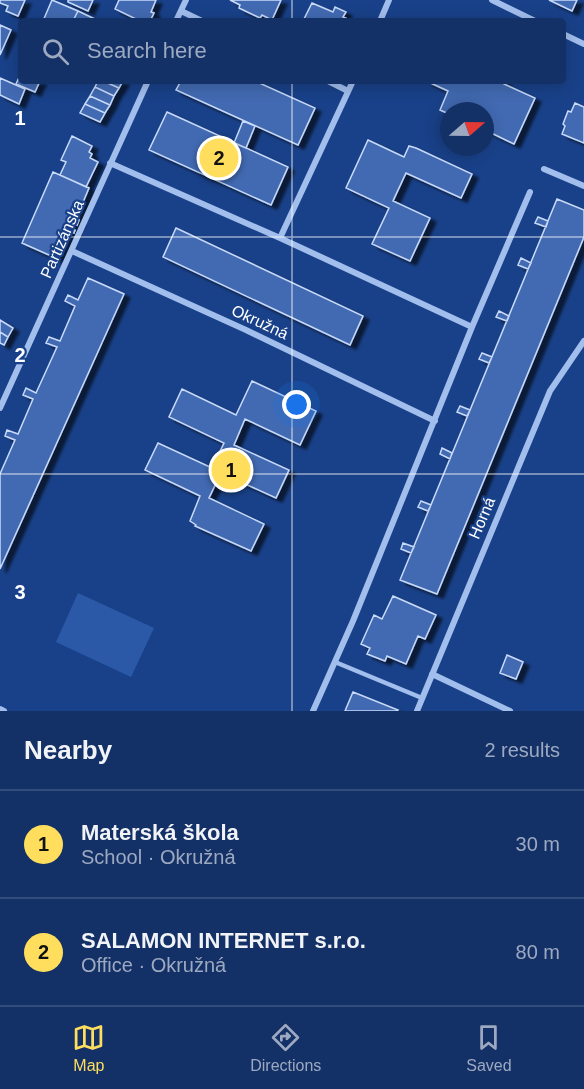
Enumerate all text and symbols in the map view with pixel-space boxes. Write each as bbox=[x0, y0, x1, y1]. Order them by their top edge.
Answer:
search box bbox=[18, 18, 566, 84]
icon: search bbox=[39, 35, 72, 68]
text: Search here bbox=[87, 38, 207, 63]
north arrow bbox=[440, 102, 494, 156]
text: 1 bbox=[14, 107, 26, 129]
pin: 2 bbox=[200, 136, 238, 180]
street label: Partizánska bbox=[37, 197, 87, 281]
street label: Okružná bbox=[229, 302, 291, 343]
text: 2 bbox=[14, 344, 26, 366]
your location bbox=[282, 390, 311, 419]
pin: 1 bbox=[212, 448, 250, 492]
street label: Horná bbox=[466, 495, 498, 541]
text: 3 bbox=[14, 581, 26, 603]
text: Nearby bbox=[24, 735, 112, 765]
text: 2 results bbox=[484, 739, 560, 761]
text: Materská škola bbox=[81, 820, 239, 845]
text: 1 bbox=[38, 833, 49, 855]
text: 30 m bbox=[516, 833, 560, 855]
text: School · Okružná bbox=[81, 846, 236, 868]
text: SALAMON INTERNET s.r.o. bbox=[81, 928, 366, 953]
text: 2 bbox=[38, 941, 49, 963]
text: 80 m bbox=[516, 941, 560, 963]
text: Office · Okružná bbox=[81, 954, 226, 976]
tab: Map bbox=[72, 1021, 105, 1075]
tab: Directions bbox=[250, 1021, 321, 1075]
tab: Saved bbox=[466, 1021, 512, 1075]

